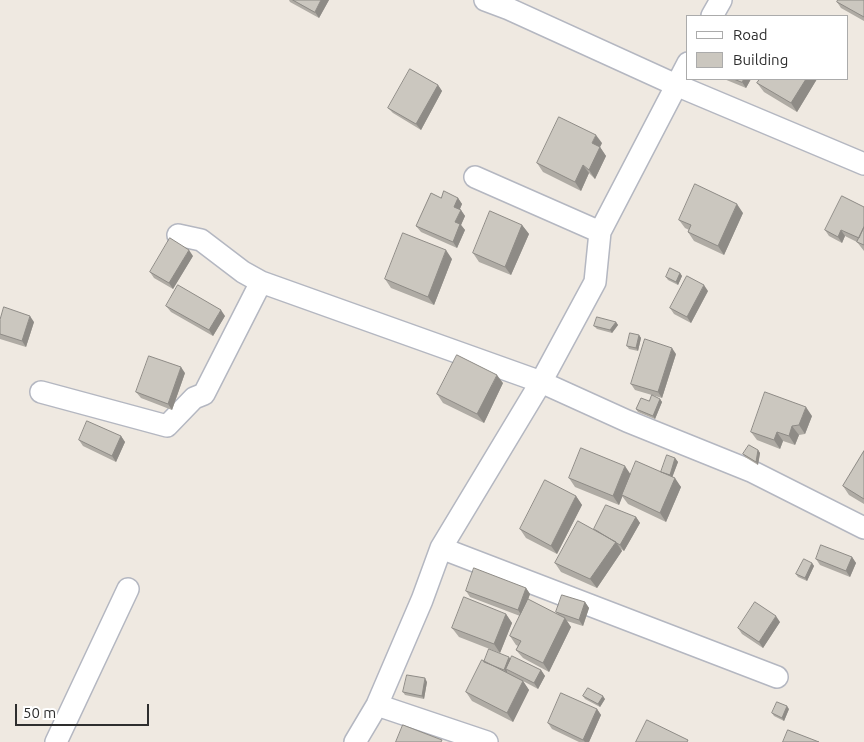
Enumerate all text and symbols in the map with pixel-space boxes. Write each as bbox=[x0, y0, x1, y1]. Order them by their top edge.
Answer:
legend bbox=[686, 15, 849, 80]
text: Road bbox=[733, 26, 768, 43]
text: Building bbox=[733, 51, 788, 68]
scale bar bbox=[18, 694, 151, 726]
text: 50 m bbox=[23, 704, 56, 721]

